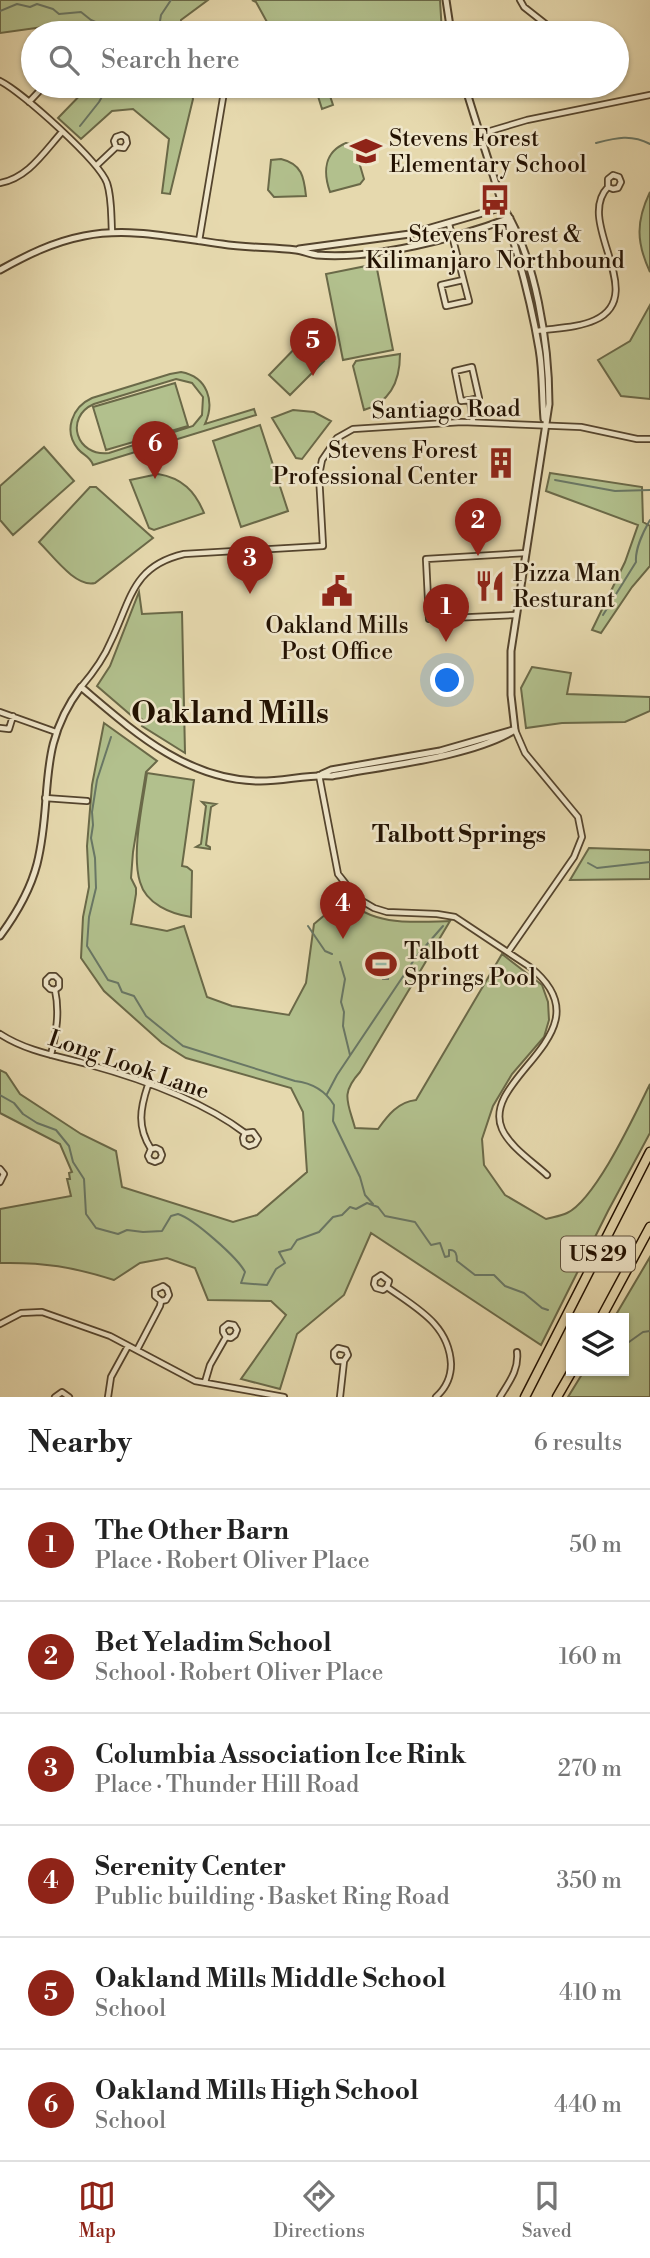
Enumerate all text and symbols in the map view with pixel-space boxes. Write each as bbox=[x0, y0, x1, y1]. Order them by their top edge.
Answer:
search box bbox=[21, 21, 629, 98]
icon: search bbox=[45, 41, 83, 79]
text: Search here bbox=[101, 44, 240, 76]
place label: Stevens Forest Elementary School bbox=[389, 125, 587, 179]
school or university icon: Stevens Forest Elementary School bbox=[349, 134, 383, 168]
bus stop icon: Stevens Forest & Kilimanjaro Northbound bbox=[478, 183, 512, 217]
place label: Stevens Forest & Kilimanjaro Northbound bbox=[365, 221, 625, 275]
pin: 5 bbox=[290, 318, 336, 376]
street label: Santiago Road bbox=[371, 395, 521, 425]
pin: 6 bbox=[132, 421, 178, 479]
place label: Stevens Forest Professional Center bbox=[272, 437, 478, 491]
building icon: Stevens Forest Professional Center bbox=[484, 446, 518, 480]
pin: 2 bbox=[455, 498, 501, 556]
pin: 3 bbox=[227, 536, 273, 594]
place label: Pizza Man Resturant bbox=[513, 560, 621, 614]
restaurant icon: Pizza Man Resturant bbox=[473, 569, 507, 603]
public building icon: Oakland Mills Post Office bbox=[320, 574, 354, 608]
pin: 1 bbox=[423, 584, 469, 642]
place label: Oakland Mills Post Office bbox=[265, 612, 409, 666]
your location bbox=[430, 663, 464, 697]
district label: Oakland Mills bbox=[131, 695, 329, 733]
district label: Talbott Springs bbox=[372, 820, 546, 850]
pin: 4 bbox=[320, 881, 366, 939]
place label: Talbott Springs Pool bbox=[404, 938, 536, 992]
sports icon: Talbott Springs Pool bbox=[364, 947, 398, 981]
street label: Long Look Lane bbox=[44, 1024, 213, 1106]
road number: US 29 bbox=[561, 1236, 635, 1272]
map controls bbox=[566, 1313, 629, 1376]
button: layers bbox=[566, 1313, 629, 1376]
text: Nearby bbox=[28, 1424, 132, 1462]
text: 6 results bbox=[534, 1429, 622, 1457]
text: The Other Barn bbox=[95, 1515, 289, 1547]
text: 1 bbox=[45, 1531, 57, 1559]
text: 50 m bbox=[569, 1531, 622, 1559]
text: Place · Robert Oliver Place bbox=[95, 1547, 370, 1575]
text: Bet Yeladim School bbox=[95, 1627, 332, 1659]
text: 2 bbox=[44, 1643, 58, 1671]
text: 160 m bbox=[559, 1643, 622, 1671]
text: School · Robert Oliver Place bbox=[95, 1659, 383, 1687]
text: Columbia Association Ice Rink bbox=[95, 1739, 466, 1771]
text: 3 bbox=[44, 1755, 58, 1783]
text: 270 m bbox=[558, 1755, 622, 1783]
text: Place · Thunder Hill Road bbox=[95, 1771, 359, 1799]
text: Serenity Center bbox=[95, 1851, 286, 1883]
text: 4 bbox=[43, 1867, 59, 1895]
text: 350 m bbox=[556, 1867, 622, 1895]
text: Public building · Basket Ring Road bbox=[95, 1883, 449, 1911]
text: Oakland Mills Middle School bbox=[95, 1963, 446, 1995]
text: 5 bbox=[44, 1979, 58, 2007]
text: 410 m bbox=[559, 1979, 622, 2007]
text: School bbox=[95, 1995, 166, 2023]
text: Oakland Mills High School bbox=[95, 2075, 419, 2107]
text: 6 bbox=[44, 2091, 58, 2119]
text: 440 m bbox=[554, 2091, 622, 2119]
text: School bbox=[95, 2107, 166, 2135]
tab: Map bbox=[78, 2177, 116, 2243]
tab: Directions bbox=[273, 2177, 365, 2243]
tab: Saved bbox=[522, 2177, 572, 2243]

